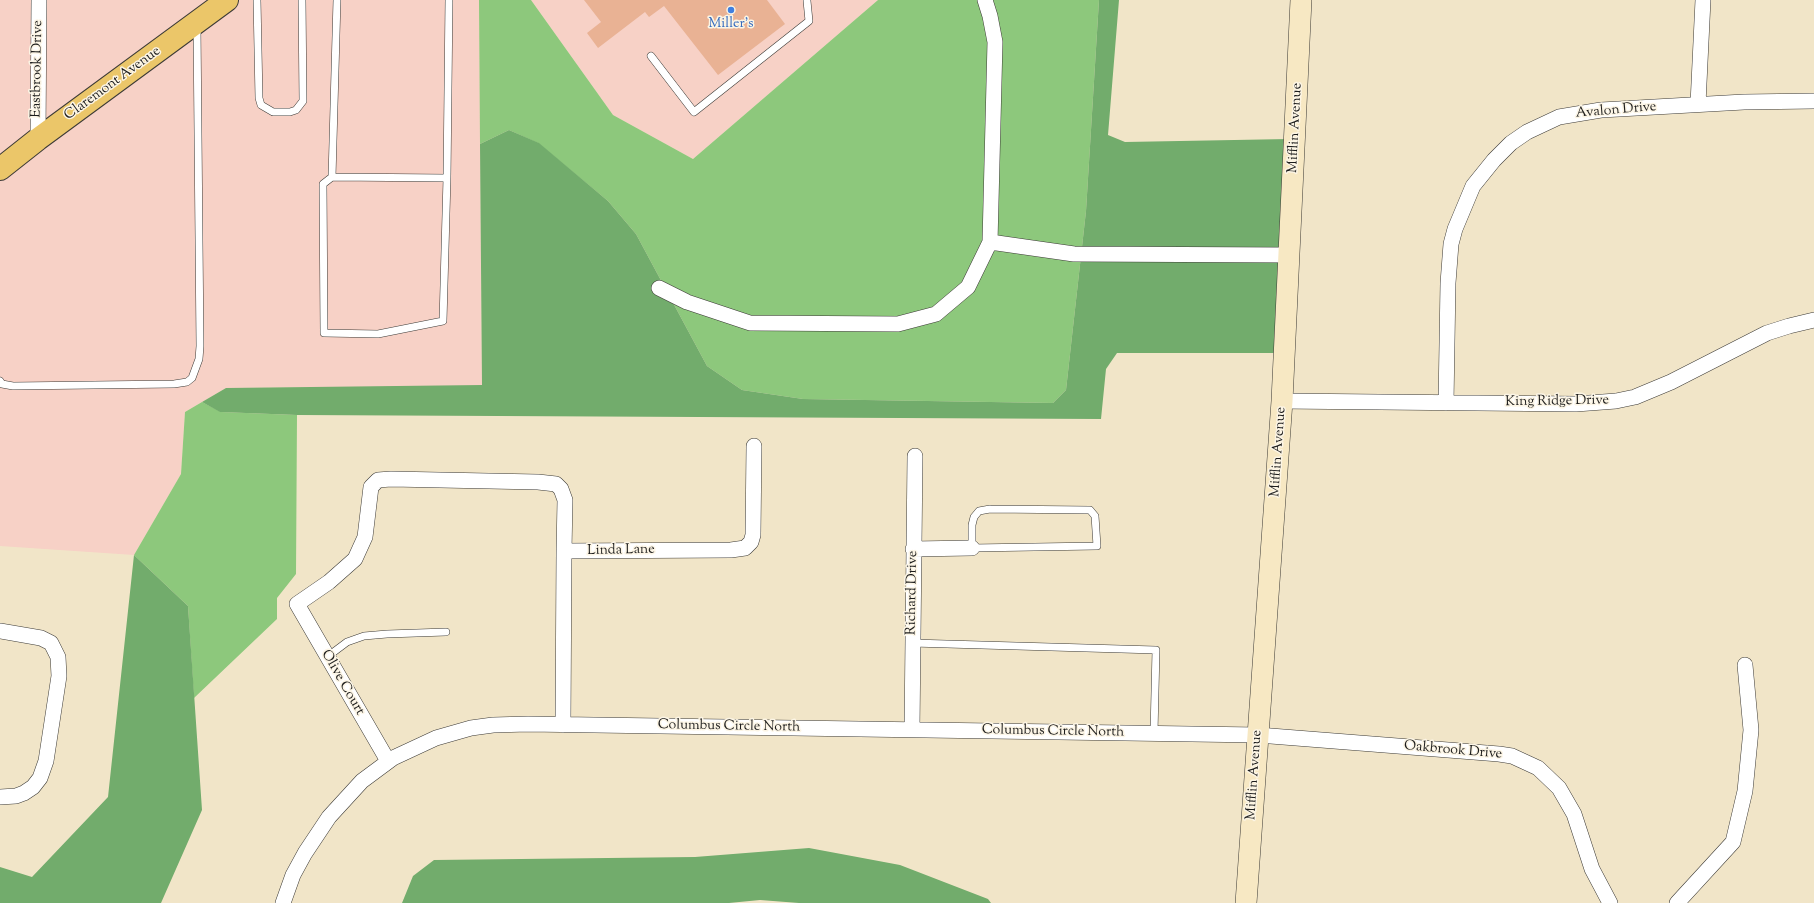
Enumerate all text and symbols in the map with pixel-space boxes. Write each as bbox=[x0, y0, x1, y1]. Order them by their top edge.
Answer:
marker: Miller's bbox=[726, 5, 736, 15]
place label: Miller's bbox=[708, 17, 754, 33]
street label: Eastbrook Drive bbox=[29, 20, 47, 118]
street label: Claremont Avenue bbox=[62, 43, 164, 125]
street label: Mifflin Avenue bbox=[1285, 83, 1307, 173]
street label: Avalon Drive bbox=[1575, 99, 1657, 123]
street label: King Ridge Drive bbox=[1505, 393, 1609, 411]
street label: Mifflin Avenue bbox=[1267, 406, 1291, 498]
street label: Linda Lane bbox=[587, 542, 655, 560]
street label: Richard Drive bbox=[904, 551, 922, 635]
street label: Olive Court bbox=[317, 647, 367, 719]
street label: Columbus Circle North bbox=[658, 717, 800, 737]
street label: Columbus Circle North bbox=[982, 722, 1124, 742]
street label: Mifflin Avenue bbox=[1243, 729, 1267, 821]
street label: Oakbrook Drive bbox=[1403, 738, 1503, 764]

